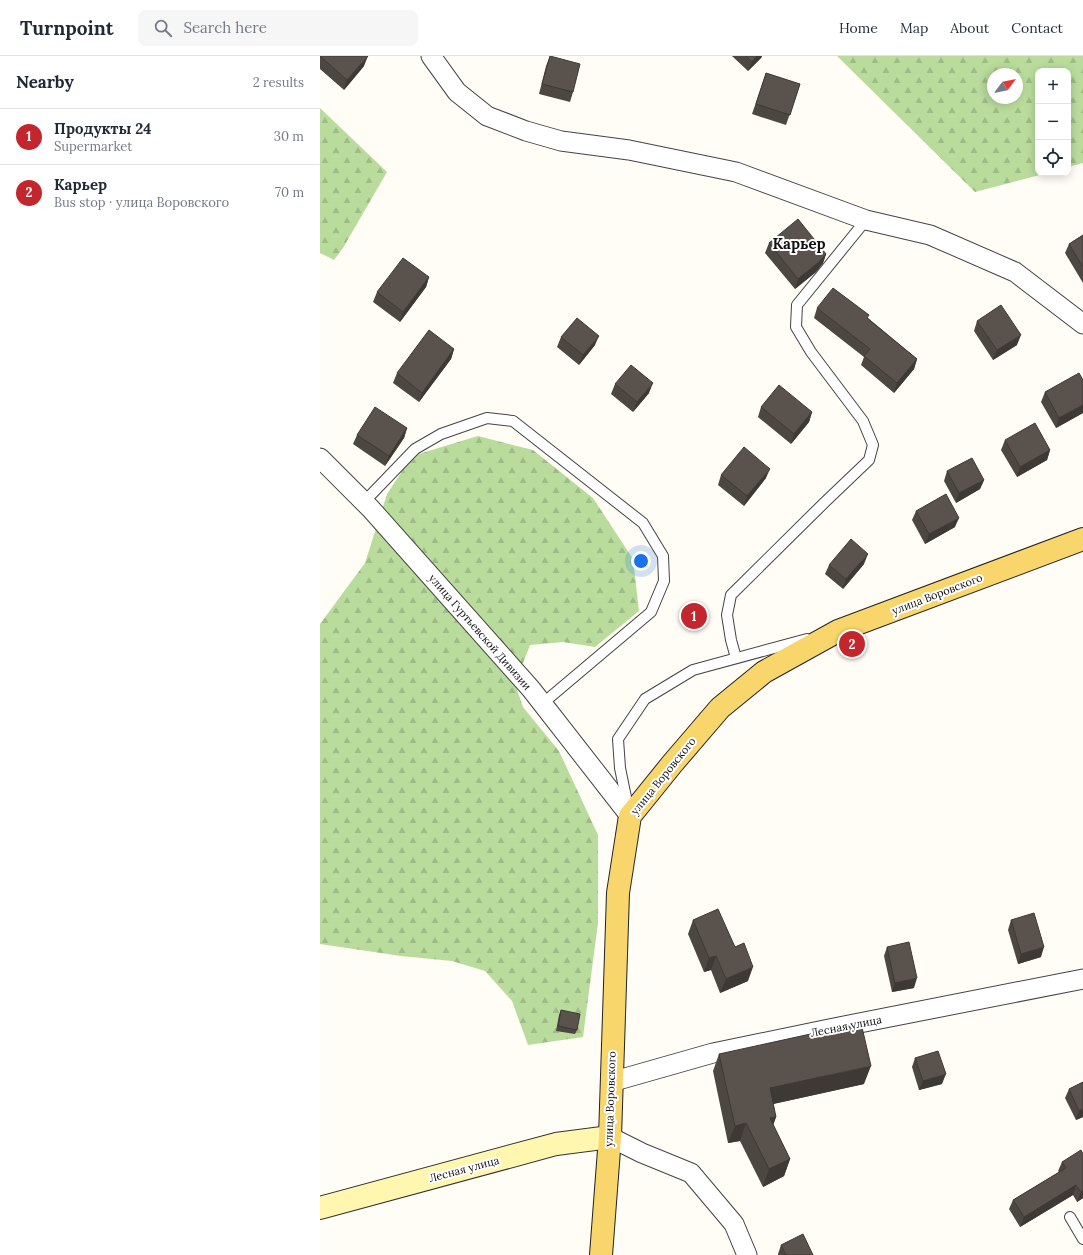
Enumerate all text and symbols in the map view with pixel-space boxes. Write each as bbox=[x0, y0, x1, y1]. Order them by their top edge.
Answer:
search box bbox=[138, 10, 418, 46]
text: Turnpoint bbox=[20, 16, 114, 40]
icon: search bbox=[152, 17, 174, 39]
text: Search here bbox=[184, 18, 267, 37]
text: Home bbox=[839, 19, 878, 37]
text: Map bbox=[900, 19, 928, 37]
text: About bbox=[950, 19, 989, 37]
text: Contact bbox=[1011, 19, 1063, 37]
north arrow bbox=[987, 68, 1023, 104]
map controls bbox=[1035, 68, 1071, 176]
button: + bbox=[1035, 68, 1071, 104]
text: Nearby bbox=[16, 71, 74, 93]
text: 2 results bbox=[253, 74, 304, 91]
button: − bbox=[1035, 104, 1071, 140]
text: Продукты 24 bbox=[54, 119, 151, 138]
text: 1 bbox=[26, 128, 32, 145]
text: 30 m bbox=[274, 128, 304, 145]
text: Supermarket bbox=[54, 138, 132, 155]
button: locate bbox=[1035, 140, 1071, 176]
text: Карьер bbox=[54, 175, 107, 194]
text: 2 bbox=[26, 184, 32, 201]
text: 70 m bbox=[275, 184, 304, 201]
text: Bus stop · улица Воровского bbox=[54, 194, 229, 211]
district label: Карьер bbox=[772, 234, 826, 253]
your location bbox=[631, 551, 651, 571]
street label: улица Воровского bbox=[890, 570, 984, 618]
street label: улица Гуртьевской Дивизии bbox=[426, 571, 534, 693]
pin: 1 bbox=[681, 601, 707, 631]
pin: 2 bbox=[839, 629, 865, 659]
street label: улица Воровского bbox=[627, 734, 699, 818]
street label: Лесная улица bbox=[809, 1012, 883, 1040]
street label: улица Воровского bbox=[601, 1051, 619, 1147]
street label: Лесная улица bbox=[427, 1153, 501, 1185]

